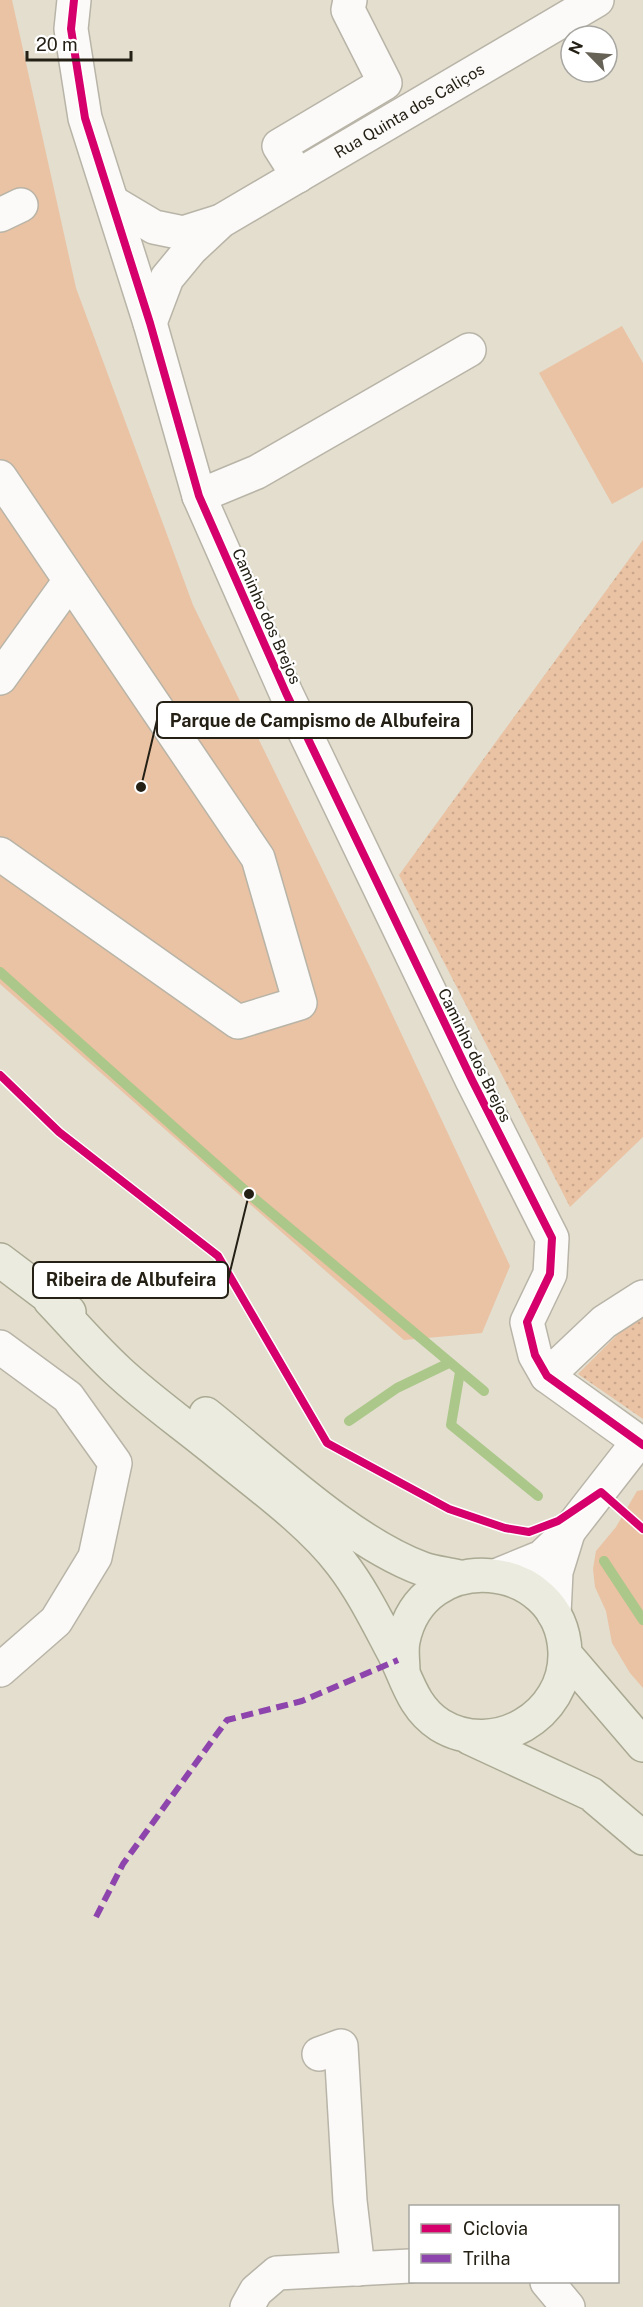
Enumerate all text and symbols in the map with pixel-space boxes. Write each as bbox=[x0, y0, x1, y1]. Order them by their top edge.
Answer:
scale bar bbox=[27, 24, 130, 62]
north arrow bbox=[559, 24, 619, 84]
text: 20 m bbox=[36, 34, 78, 55]
text: N bbox=[565, 38, 587, 58]
street label: Rua Quinta dos Caliços bbox=[331, 59, 488, 162]
street label: Caminho dos Brejos bbox=[228, 545, 305, 687]
callout: Parque de Campismo de Albufeira bbox=[157, 702, 472, 738]
text: Parque de Campismo de Albufeira bbox=[170, 710, 460, 731]
street label: Caminho dos Brejos bbox=[434, 985, 515, 1125]
callout: Ribeira de Albufeira bbox=[33, 1262, 228, 1298]
text: Ribeira de Albufeira bbox=[46, 1269, 216, 1290]
legend bbox=[409, 2205, 619, 2283]
text: Ciclovia bbox=[463, 2218, 528, 2239]
text: Trilha bbox=[463, 2248, 510, 2269]

